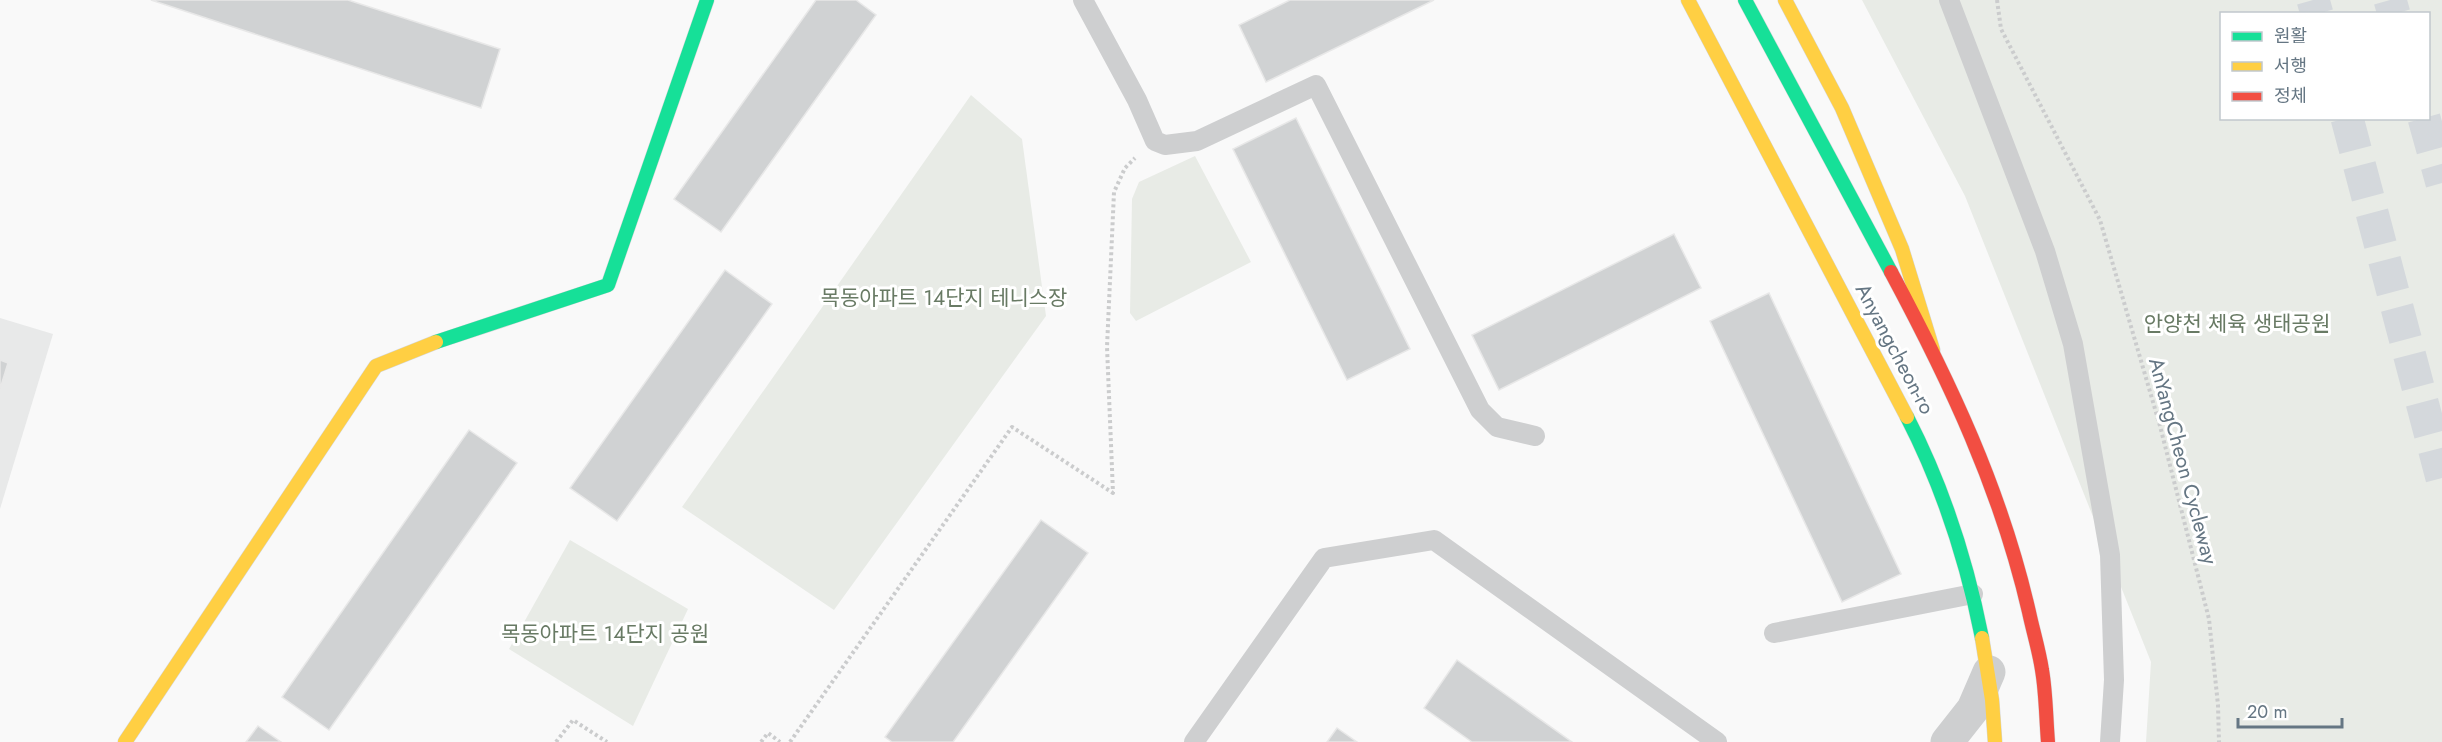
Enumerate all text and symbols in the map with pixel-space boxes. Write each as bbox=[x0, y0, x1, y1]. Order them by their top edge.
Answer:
legend bbox=[2220, 12, 2430, 120]
text: 원활 bbox=[2274, 23, 2307, 49]
text: 서행 bbox=[2274, 53, 2307, 79]
text: 정체 bbox=[2274, 83, 2307, 109]
street label: Anyangcheon-ro bbox=[1848, 278, 1942, 420]
park label: 목동아파트 14단지 테니스장 bbox=[821, 283, 1067, 313]
park label: 안양천 체육 생태공원 bbox=[2144, 309, 2330, 339]
street label: AnYangCheon Cycleway bbox=[2141, 354, 2225, 568]
park label: 목동아파트 14단지 공원 bbox=[501, 619, 709, 649]
scale bar bbox=[2238, 691, 2342, 729]
text: 20 m bbox=[2247, 699, 2287, 725]

